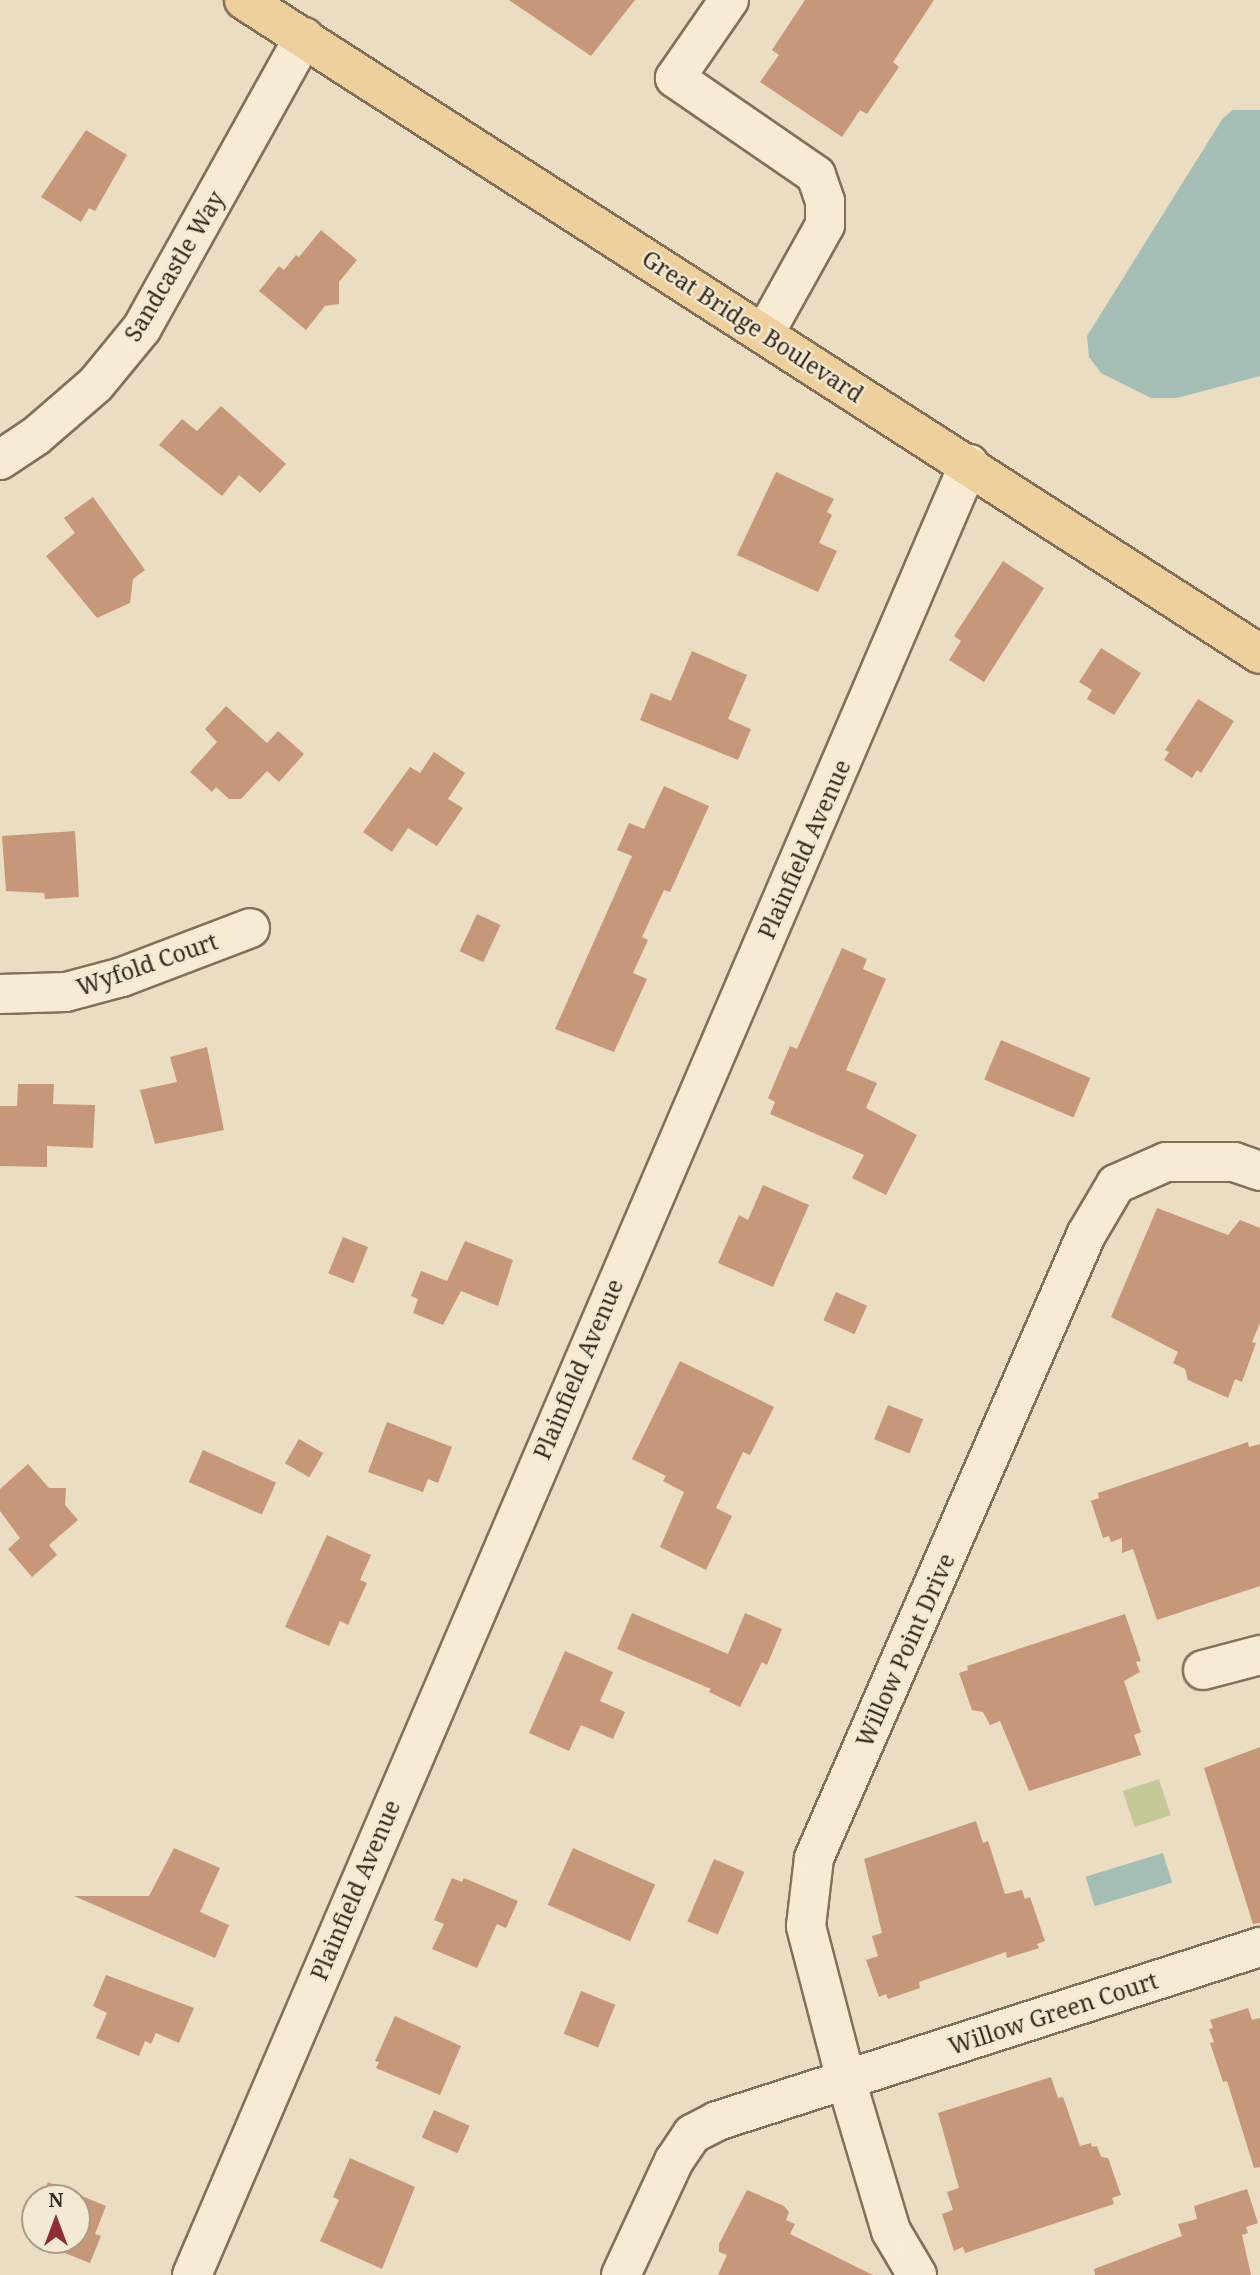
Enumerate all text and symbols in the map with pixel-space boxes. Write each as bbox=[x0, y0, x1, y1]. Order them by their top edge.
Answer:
street label: Sandcastle Way bbox=[118, 186, 230, 346]
street label: Great Bridge Boulevard bbox=[637, 244, 869, 408]
street label: Plainfield Avenue bbox=[752, 755, 856, 943]
street label: Wyfold Court bbox=[73, 927, 221, 1001]
street label: Plainfield Avenue bbox=[528, 1275, 628, 1463]
street label: Willow Point Drive bbox=[850, 1549, 960, 1751]
street label: Plainfield Avenue bbox=[305, 1796, 405, 1984]
street label: Willow Green Court bbox=[945, 1966, 1161, 2060]
north arrow bbox=[21, 2184, 91, 2254]
text: N bbox=[49, 2187, 63, 2213]

